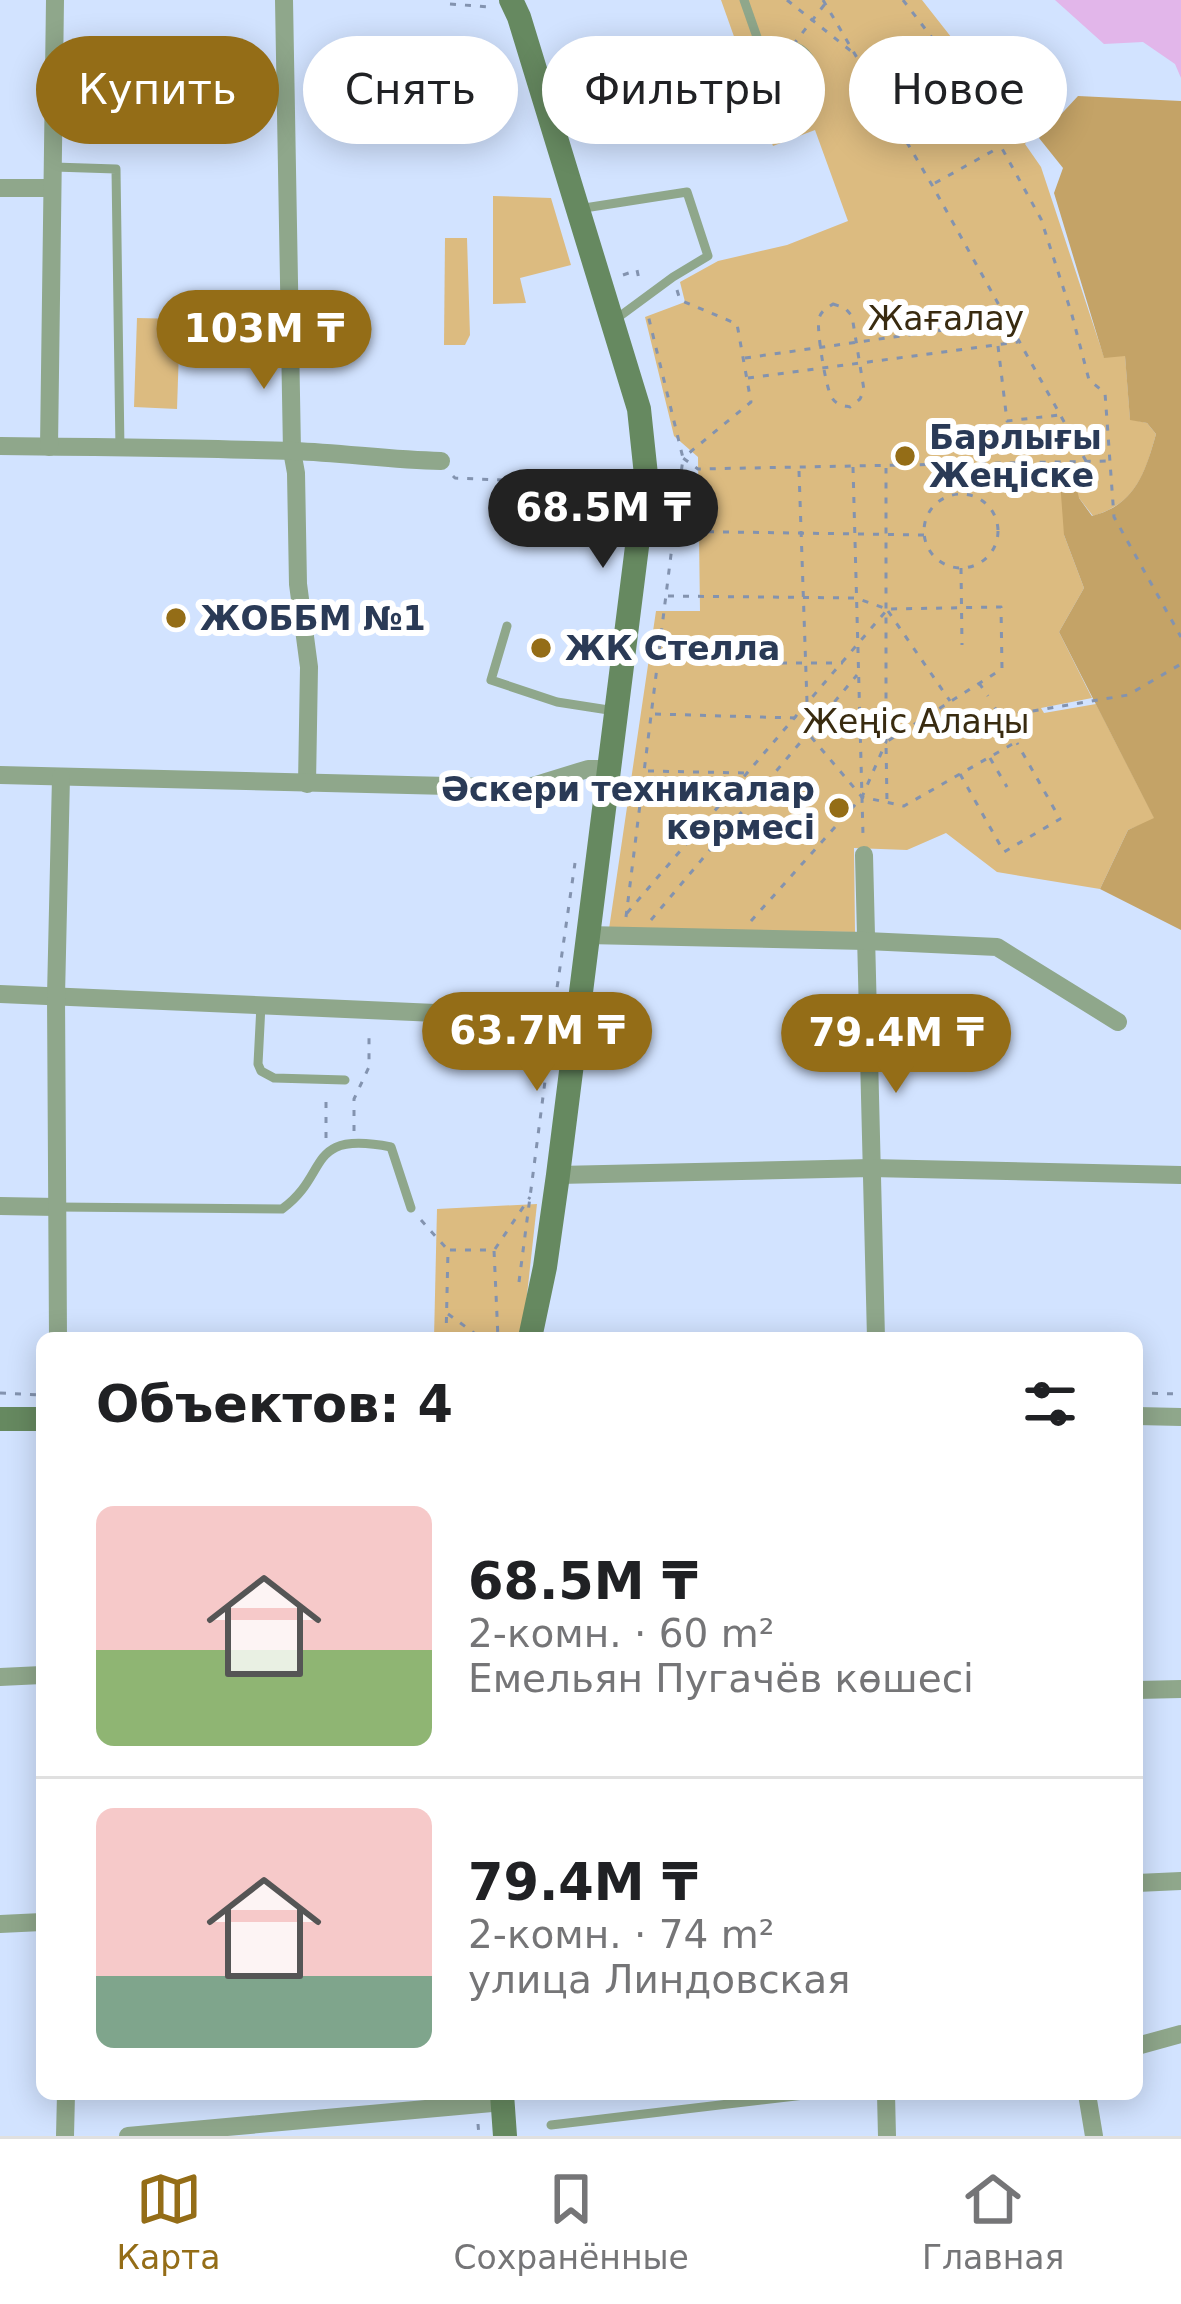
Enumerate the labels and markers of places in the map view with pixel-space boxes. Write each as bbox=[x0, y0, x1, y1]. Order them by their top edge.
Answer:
pin: 103M ₸ bbox=[166, 290, 362, 392]
place label: Барлығы Жеңіске bbox=[929, 418, 1102, 495]
marker: Барлығы Жеңіске bbox=[892, 443, 918, 469]
pin: 68.5M ₸ bbox=[492, 469, 714, 571]
place label: ЖОББМ №1 bbox=[200, 599, 426, 638]
marker: ЖОББМ №1 bbox=[163, 605, 189, 631]
place label: ЖК Стелла bbox=[565, 629, 780, 668]
marker: ЖК Стелла bbox=[528, 635, 554, 661]
place label: Әскери техникалар көрмесі bbox=[441, 770, 815, 847]
marker: Әскери техникалар көрмесі bbox=[826, 795, 852, 821]
pin: 63.7M ₸ bbox=[426, 992, 648, 1094]
pin: 79.4M ₸ bbox=[785, 994, 1007, 1096]

